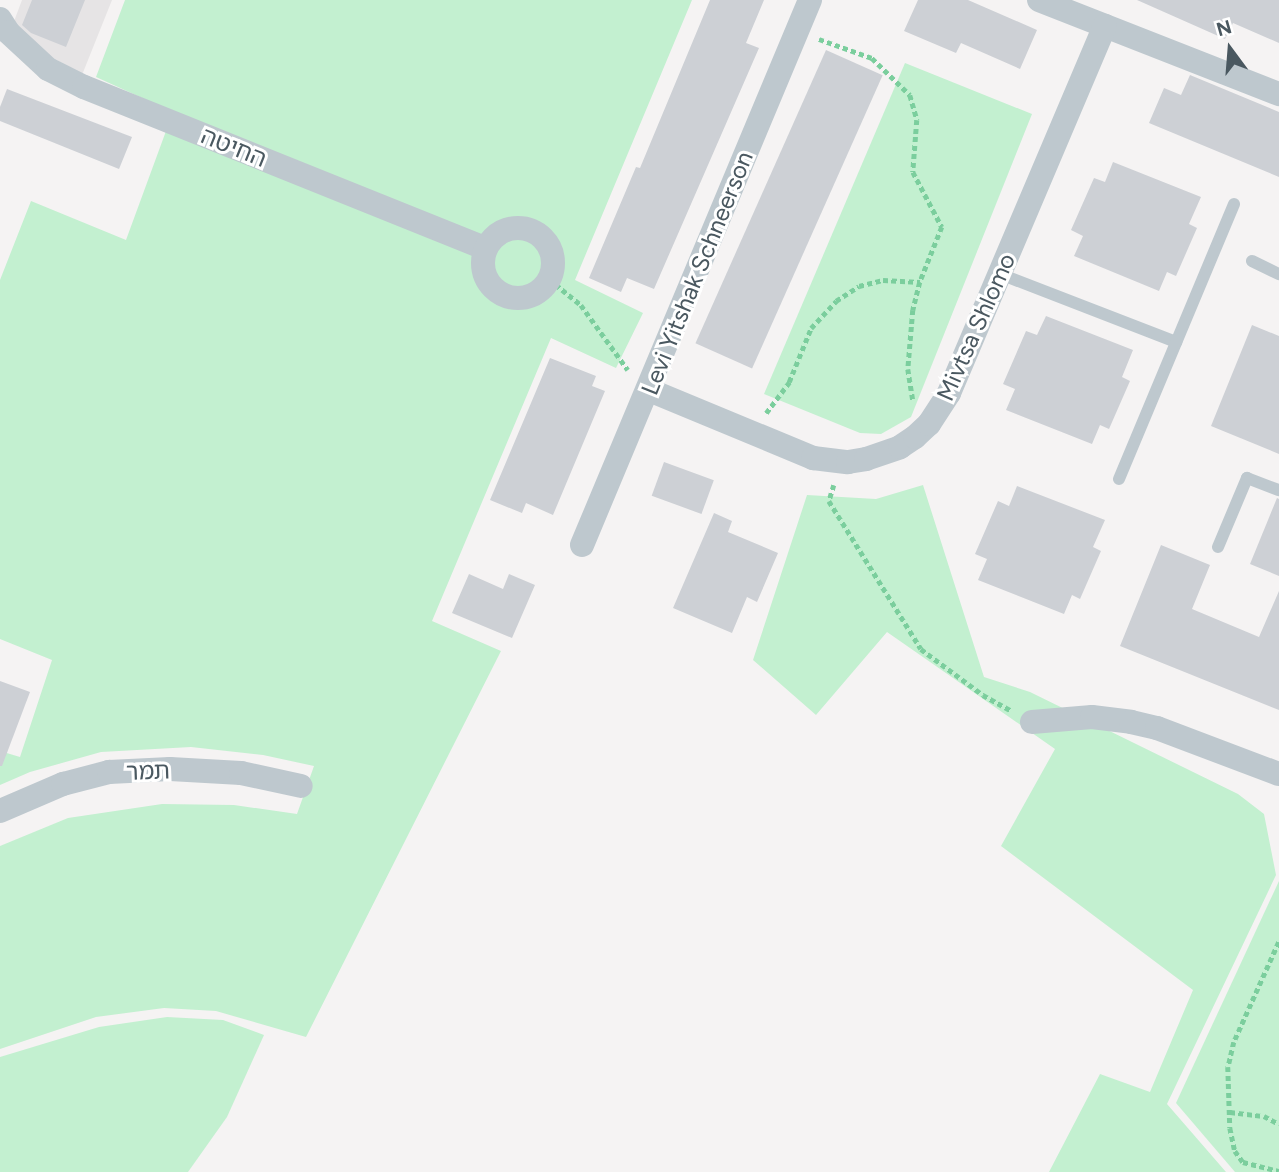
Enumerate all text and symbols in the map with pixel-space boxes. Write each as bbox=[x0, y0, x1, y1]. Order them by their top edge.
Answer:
north arrow bbox=[1195, 14, 1265, 84]
text: N bbox=[1214, 15, 1234, 41]
street label: החיטה bbox=[197, 121, 271, 173]
street label: Levi Yitshak Schneerson bbox=[635, 147, 759, 399]
street label: Mivtsa Shlomo bbox=[931, 249, 1021, 405]
street label: תמר bbox=[125, 756, 171, 786]

